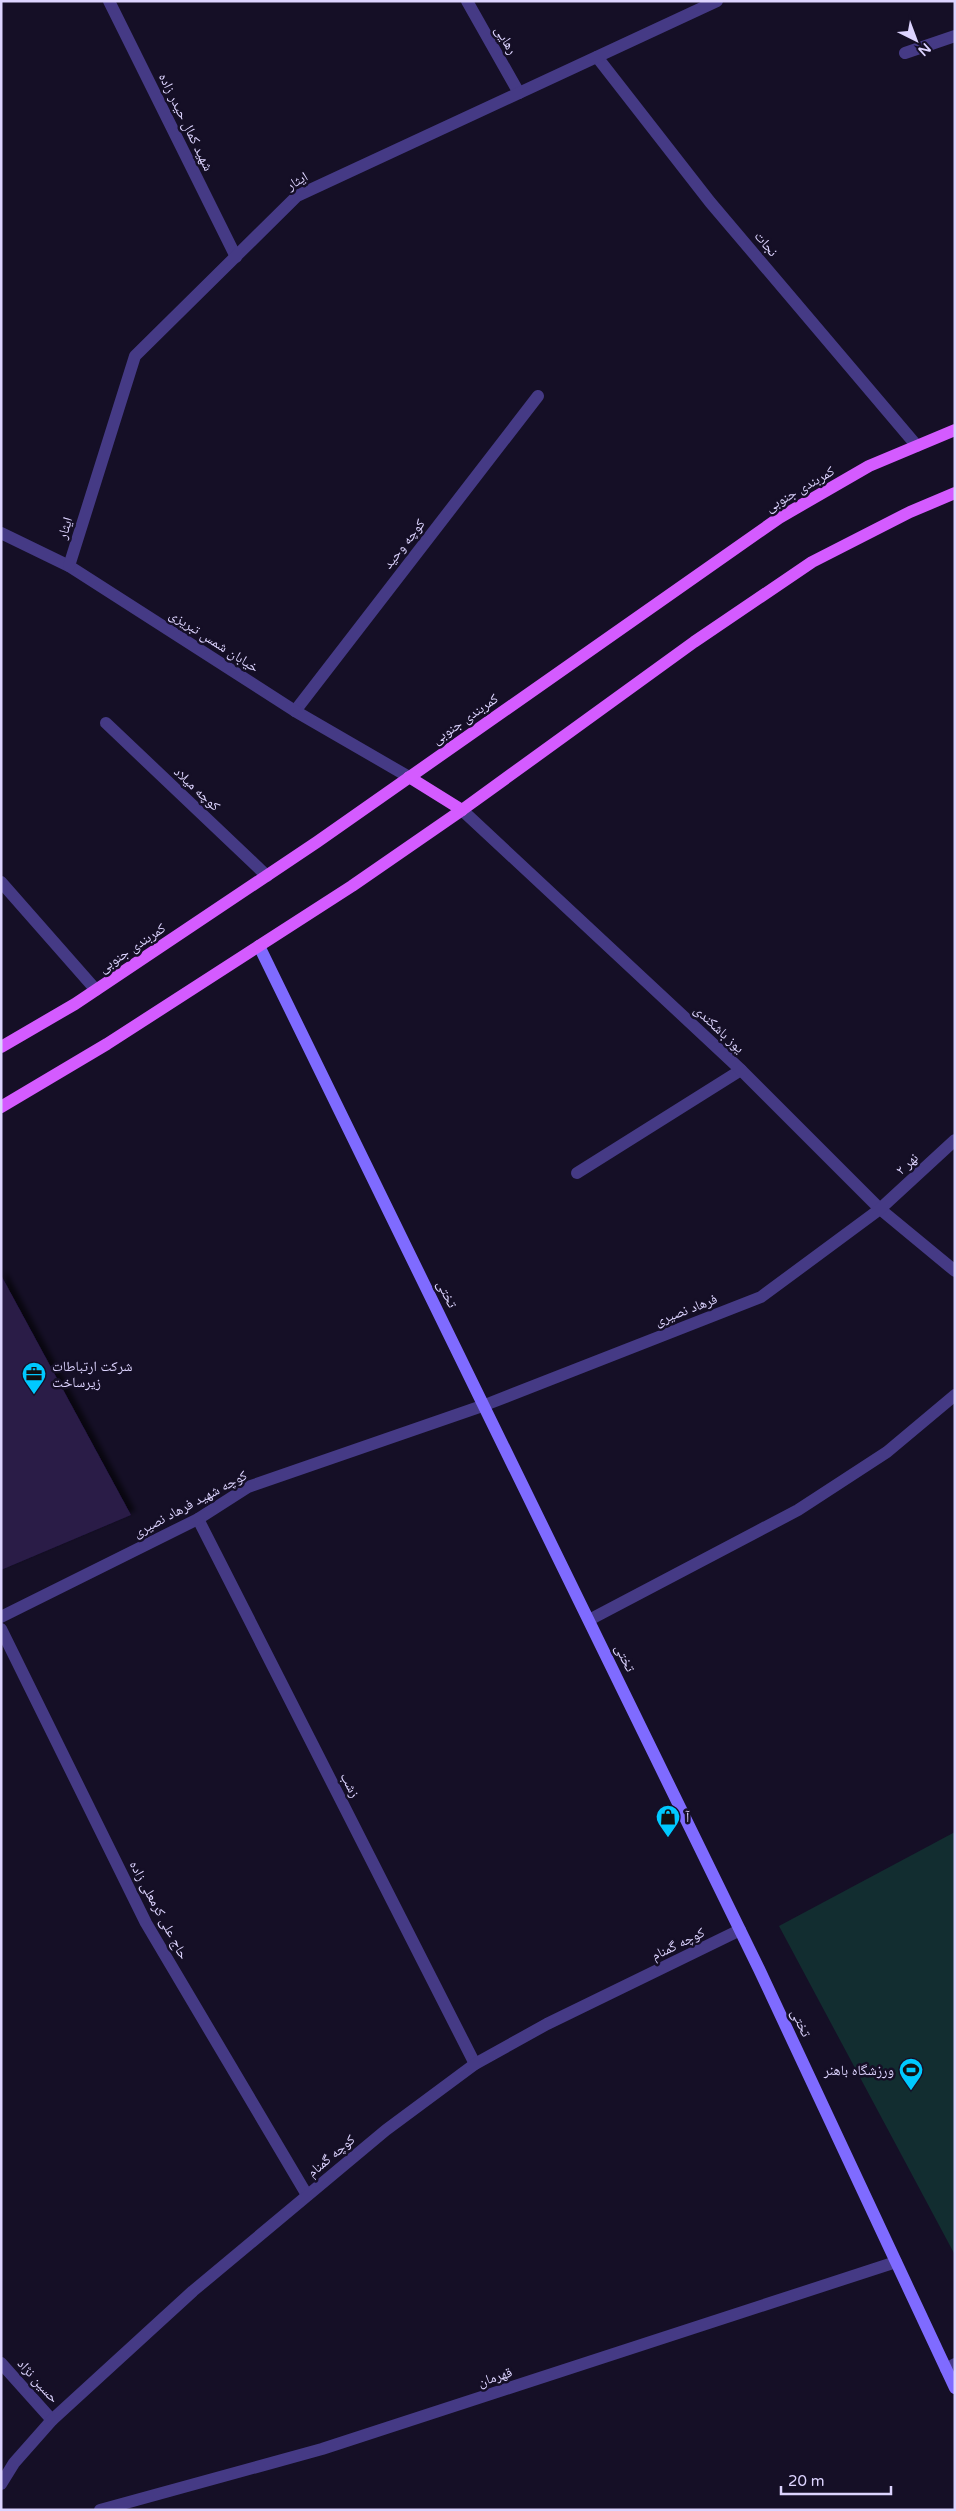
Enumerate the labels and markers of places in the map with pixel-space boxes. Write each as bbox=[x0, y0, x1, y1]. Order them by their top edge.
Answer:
place label: شرکت ارتباطات زیرساخت bbox=[52, 1358, 133, 1391]
office icon: شرکت ارتباطات زیرساخت bbox=[21, 1361, 47, 1395]
shop icon: آ bbox=[655, 1804, 681, 1838]
place label: آ bbox=[685, 1809, 690, 1826]
sports icon: ورزشگاه باهنر bbox=[898, 2057, 924, 2091]
place label: ورزشگاه باهنر bbox=[823, 2062, 894, 2079]

